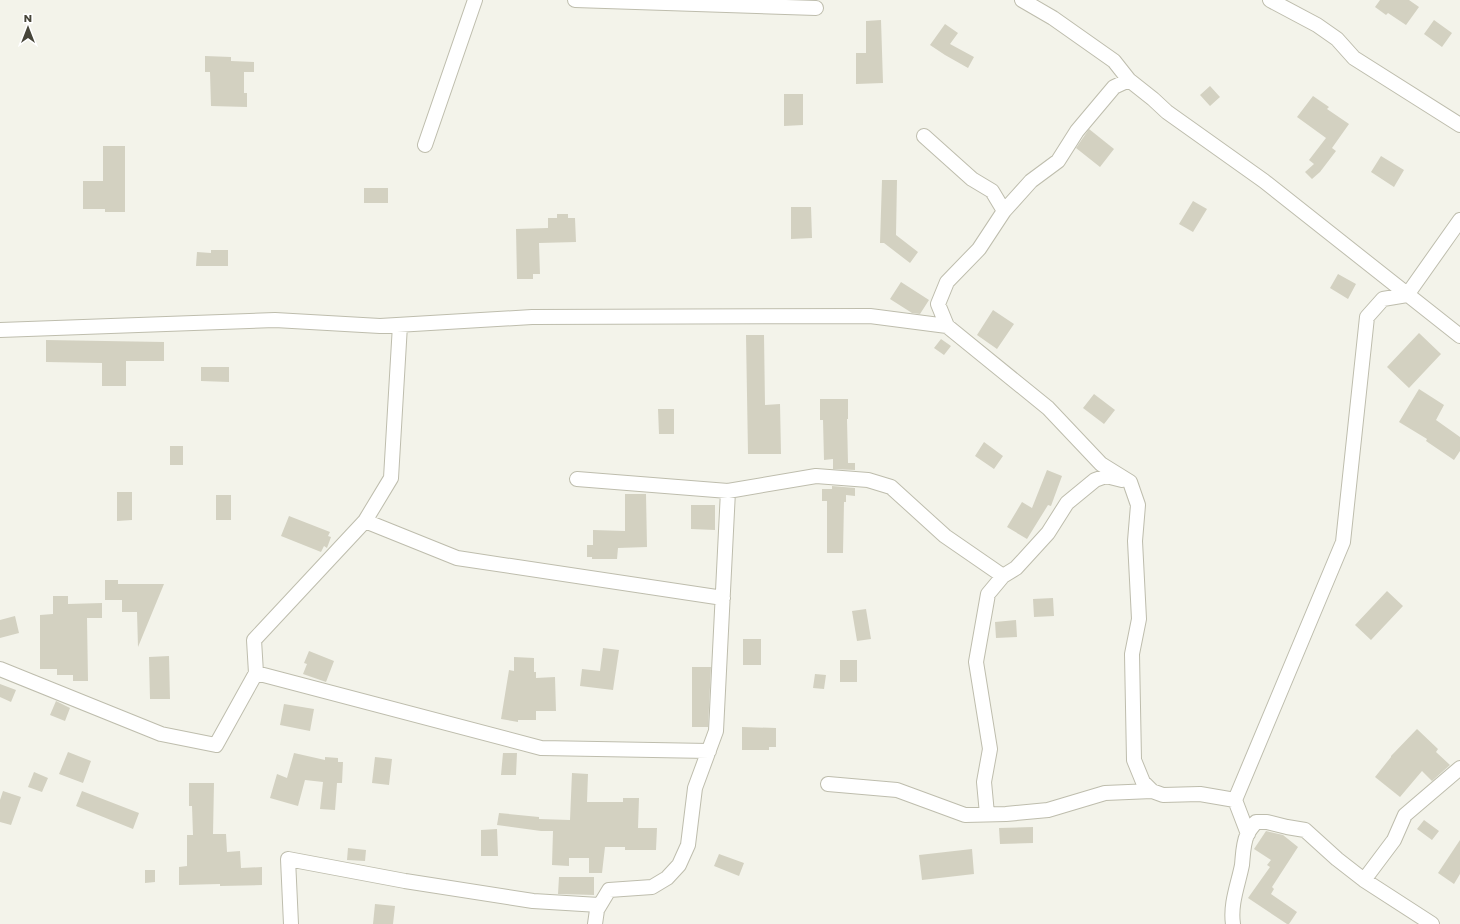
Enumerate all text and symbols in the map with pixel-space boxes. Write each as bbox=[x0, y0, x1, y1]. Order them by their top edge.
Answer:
north arrow bbox=[8, 8, 48, 48]
text: N bbox=[24, 10, 32, 26]

